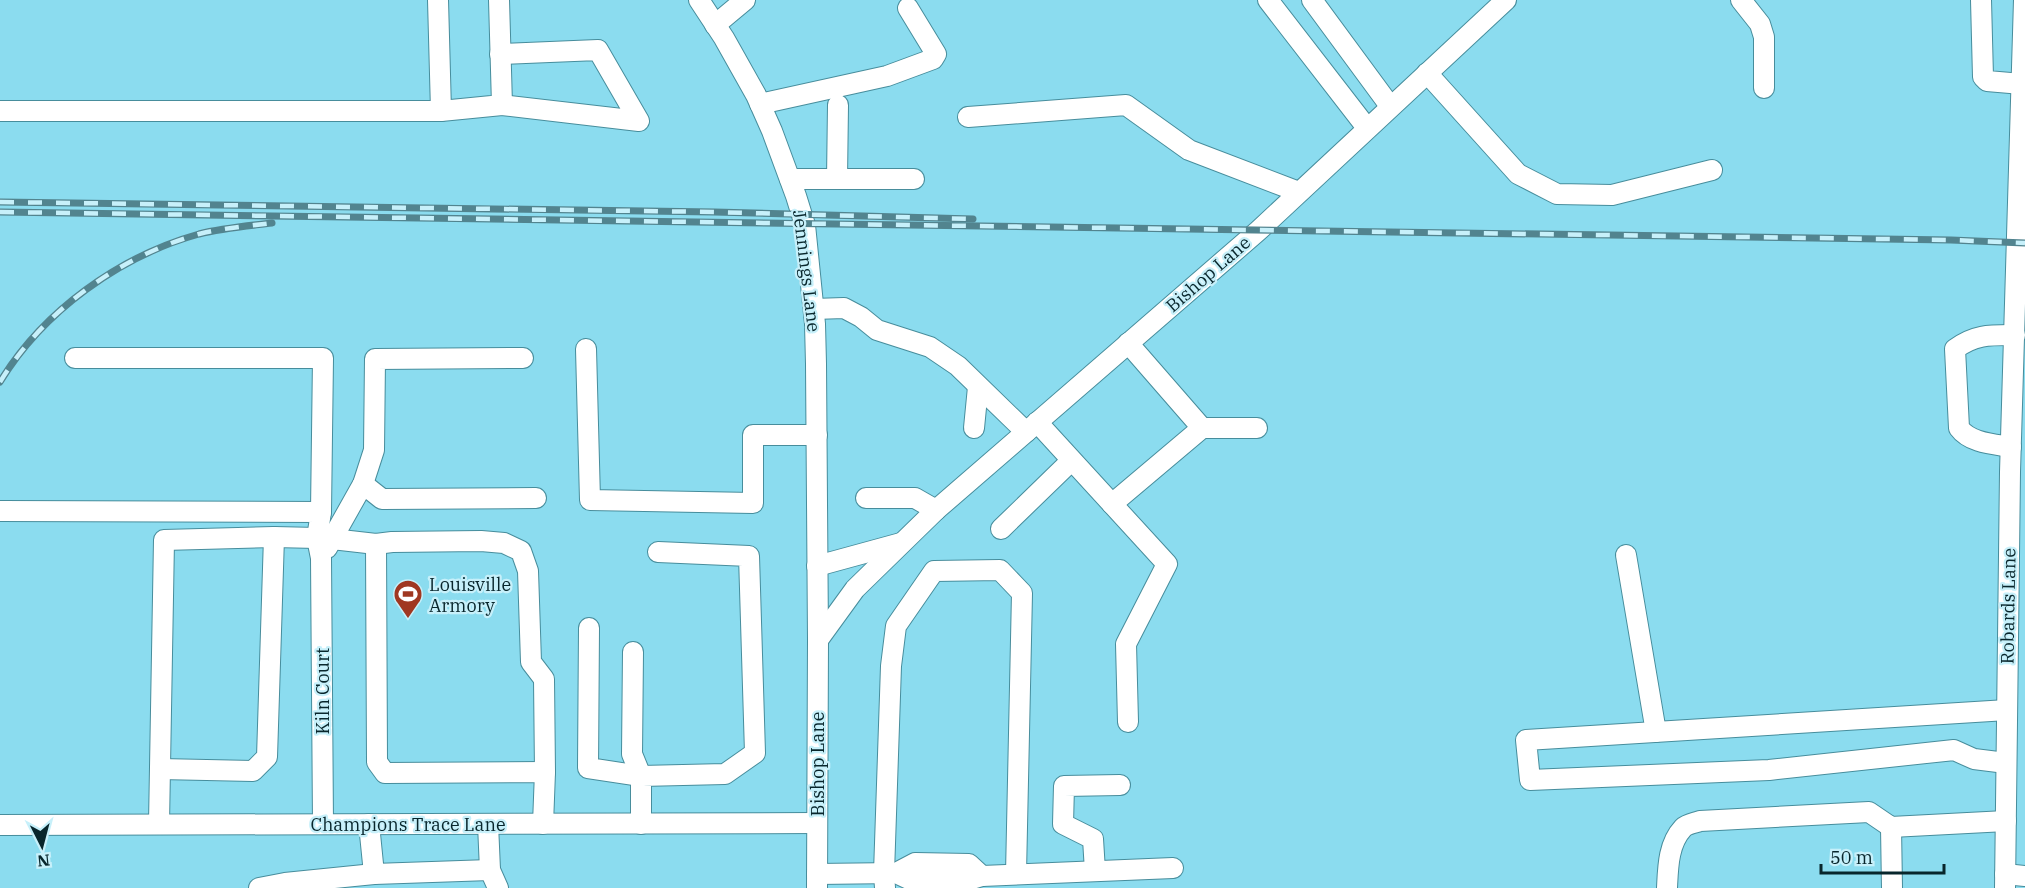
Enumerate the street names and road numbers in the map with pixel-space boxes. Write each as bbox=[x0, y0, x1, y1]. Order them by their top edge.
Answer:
street label: Jennings Lane bbox=[788, 209, 826, 333]
street label: Bishop Lane bbox=[1161, 231, 1255, 317]
street label: Robards Lane bbox=[1995, 548, 2021, 664]
street label: Kiln Court bbox=[311, 648, 334, 734]
street label: Bishop Lane bbox=[806, 712, 829, 816]
street label: Champions Trace Lane bbox=[310, 813, 506, 836]

